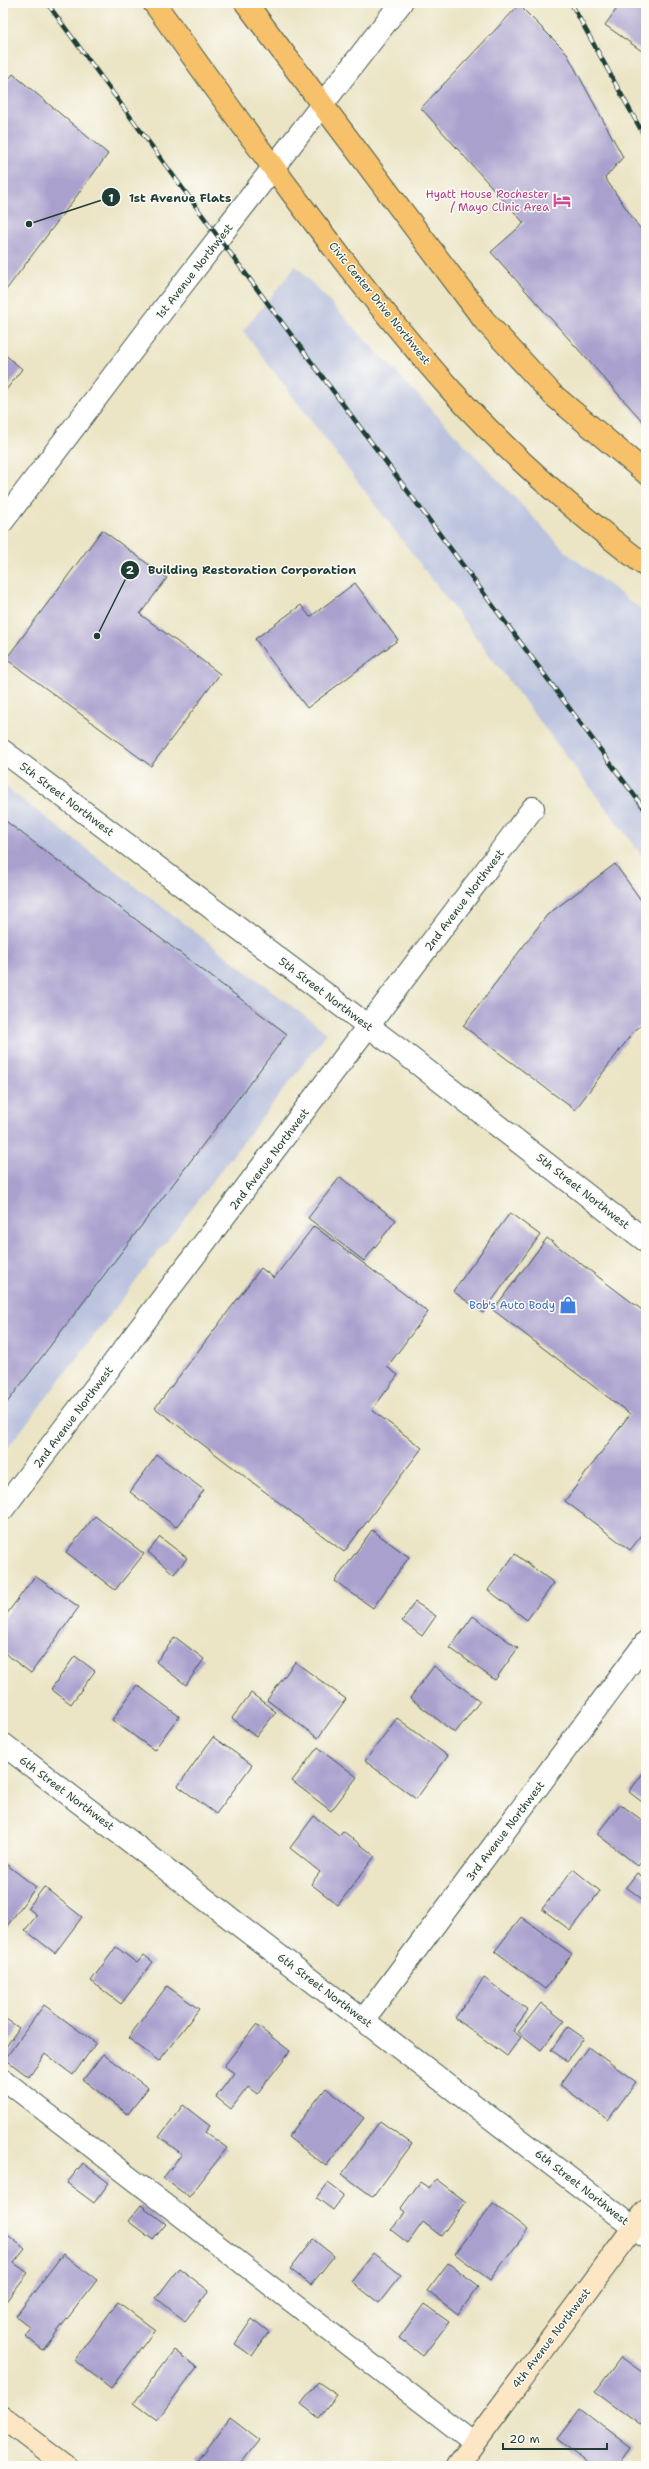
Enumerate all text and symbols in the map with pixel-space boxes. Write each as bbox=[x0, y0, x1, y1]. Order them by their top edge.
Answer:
callout: 1st Avenue Flats bbox=[101, 185, 240, 209]
place label: Hyatt House Rochester / Mayo Clinic Area bbox=[426, 187, 549, 215]
text: 1 bbox=[108, 190, 114, 206]
text: 1st Avenue Flats bbox=[129, 190, 231, 206]
hotel icon: Hyatt House Rochester / Mayo Clinic Area bbox=[552, 190, 572, 210]
street label: 1st Avenue Northwest bbox=[152, 220, 236, 322]
street label: Civic Center Drive Northwest bbox=[325, 239, 434, 368]
callout: Building Restoration Corporation bbox=[120, 558, 364, 582]
text: 2 bbox=[126, 562, 135, 578]
text: Building Restoration Corporation bbox=[148, 562, 356, 578]
street label: 5th Street Northwest bbox=[16, 759, 117, 840]
street label: 2nd Avenue Northwest bbox=[421, 846, 508, 954]
street label: 5th Street Northwest bbox=[275, 954, 376, 1035]
street label: 2nd Avenue Northwest bbox=[226, 1105, 313, 1213]
street label: 5th Street Northwest bbox=[533, 1150, 633, 1233]
shop icon: Bob's Auto Body bbox=[558, 1295, 578, 1315]
place label: Bob's Auto Body bbox=[469, 1298, 555, 1313]
street label: 2nd Avenue Northwest bbox=[30, 1363, 117, 1471]
street label: 6th Street Northwest bbox=[16, 1753, 117, 1834]
street label: 3rd Avenue Northwest bbox=[463, 1778, 548, 1884]
street label: 6th Street Northwest bbox=[274, 1950, 375, 2031]
street label: 6th Street Northwest bbox=[532, 2146, 632, 2229]
street label: 4th Avenue Northwest bbox=[509, 2285, 594, 2391]
scale bar bbox=[503, 2425, 607, 2451]
text: 20 m bbox=[509, 2431, 540, 2447]

